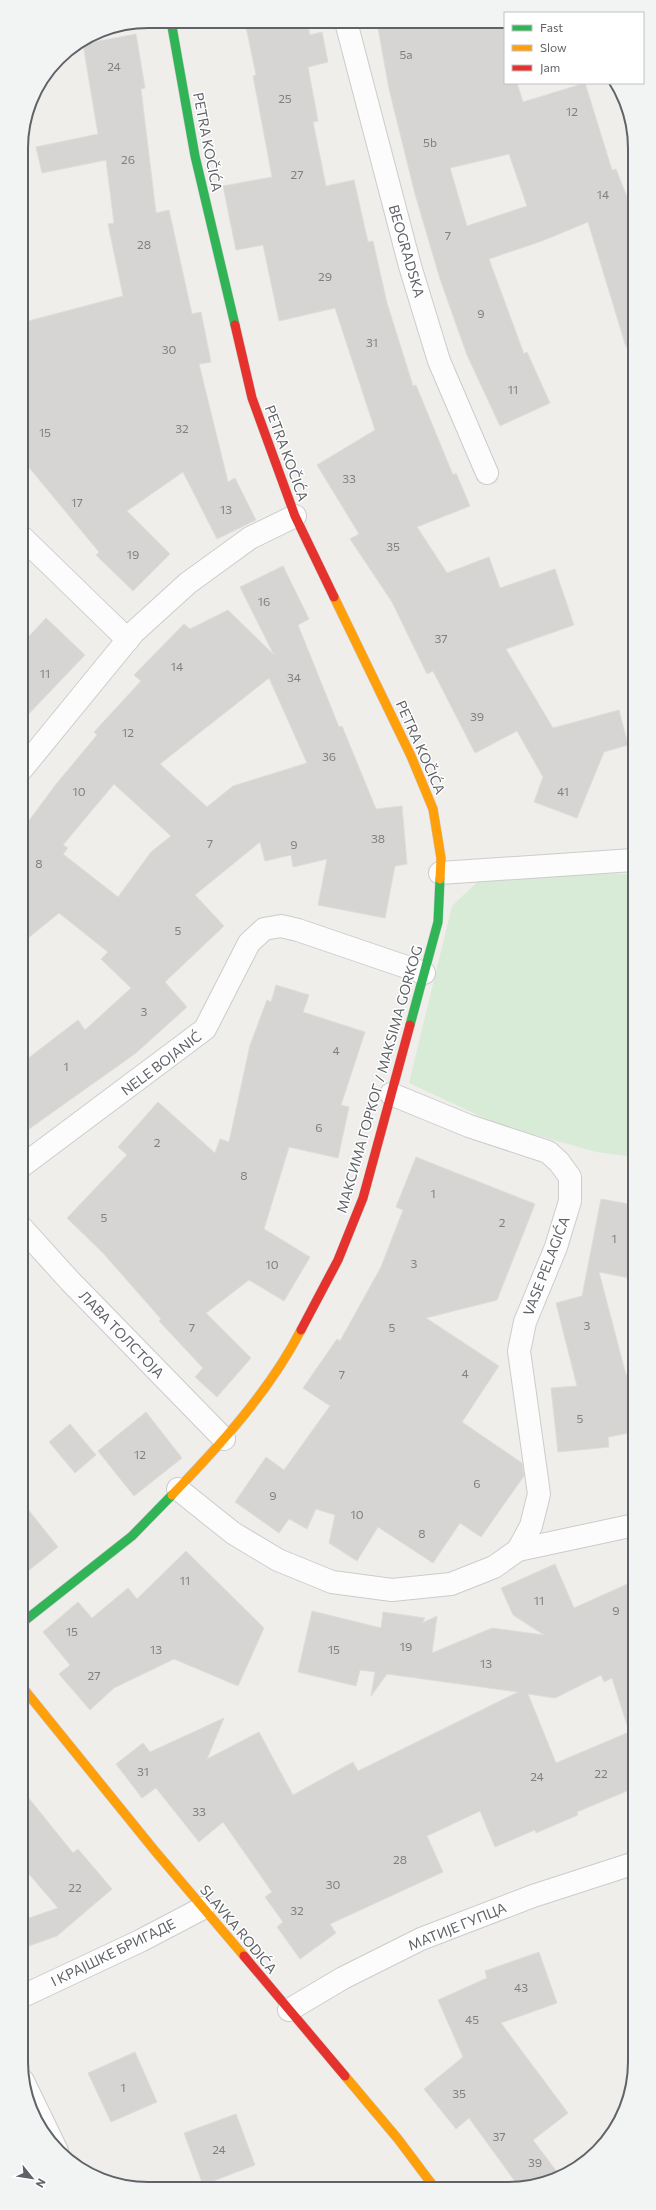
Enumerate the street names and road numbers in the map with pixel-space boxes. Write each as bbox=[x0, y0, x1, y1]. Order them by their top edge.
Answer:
street label: PETRA KOČIĆA bbox=[190, 91, 226, 193]
street label: BEOGRADSKA bbox=[386, 203, 428, 300]
street label: PETRA KOČIĆA bbox=[262, 403, 312, 504]
street label: PETRA KOČIĆA bbox=[393, 697, 449, 797]
street label: МАКСИМА ГОРКОГ / MAKSIMA GORKOG bbox=[333, 943, 425, 1215]
street label: NELE BOJANIĆ bbox=[117, 1027, 205, 1099]
street label: VASE PELAGIĆA bbox=[519, 1214, 573, 1318]
street label: ЛАВА ТОЛСТОЈА bbox=[76, 1287, 168, 1382]
street label: SLAVKA RODIĆA bbox=[197, 1881, 281, 1977]
street label: МАТИЈЕ ГУПЦА bbox=[405, 1898, 509, 1953]
street label: I КРАЈШКЕ БРИГАДЕ bbox=[48, 1914, 178, 1990]

